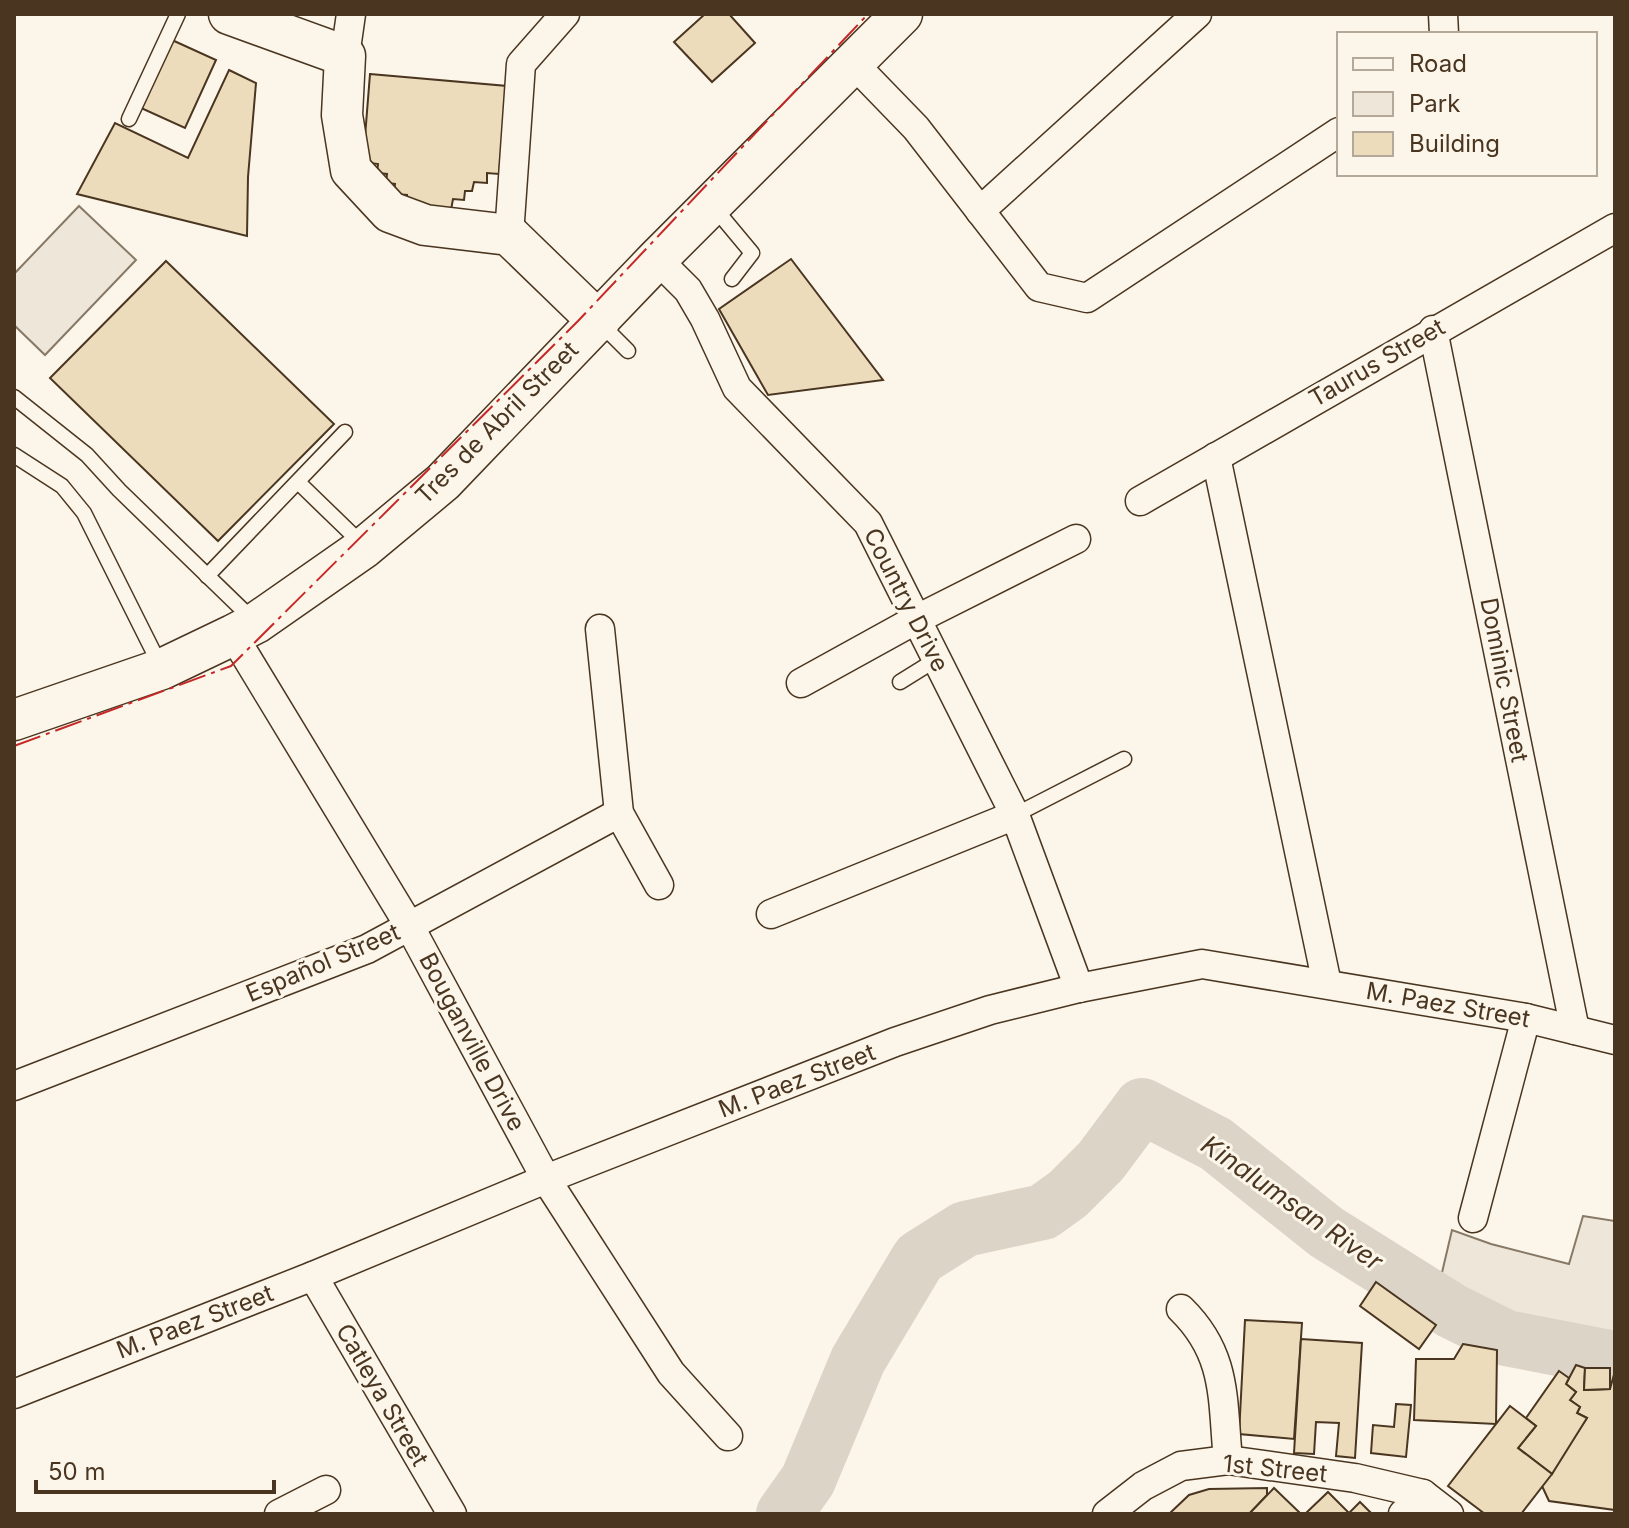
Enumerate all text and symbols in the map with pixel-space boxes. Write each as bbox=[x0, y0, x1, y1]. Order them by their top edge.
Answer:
legend bbox=[1337, 32, 1597, 176]
text: Road bbox=[1409, 49, 1467, 78]
text: Park bbox=[1409, 89, 1460, 118]
text: Building bbox=[1409, 129, 1500, 158]
street label: Taurus Street bbox=[1304, 312, 1450, 413]
street label: Tres de Abril Street bbox=[409, 335, 584, 510]
street label: Country Drive bbox=[858, 523, 955, 676]
street label: Dominic Street bbox=[1474, 595, 1535, 765]
street label: Español Street bbox=[241, 917, 404, 1008]
street label: Bouganville Drive bbox=[413, 948, 532, 1136]
street label: M. Paez Street bbox=[1364, 976, 1532, 1033]
street label: M. Paez Street bbox=[714, 1037, 879, 1124]
water label: Kinalumsan River bbox=[1196, 1128, 1390, 1277]
street label: M. Paez Street bbox=[112, 1278, 277, 1365]
street label: Catleya Street bbox=[330, 1318, 435, 1471]
scale bar bbox=[36, 1444, 274, 1494]
street label: 1st Street bbox=[1221, 1449, 1329, 1488]
text: 50 m bbox=[48, 1457, 106, 1486]

